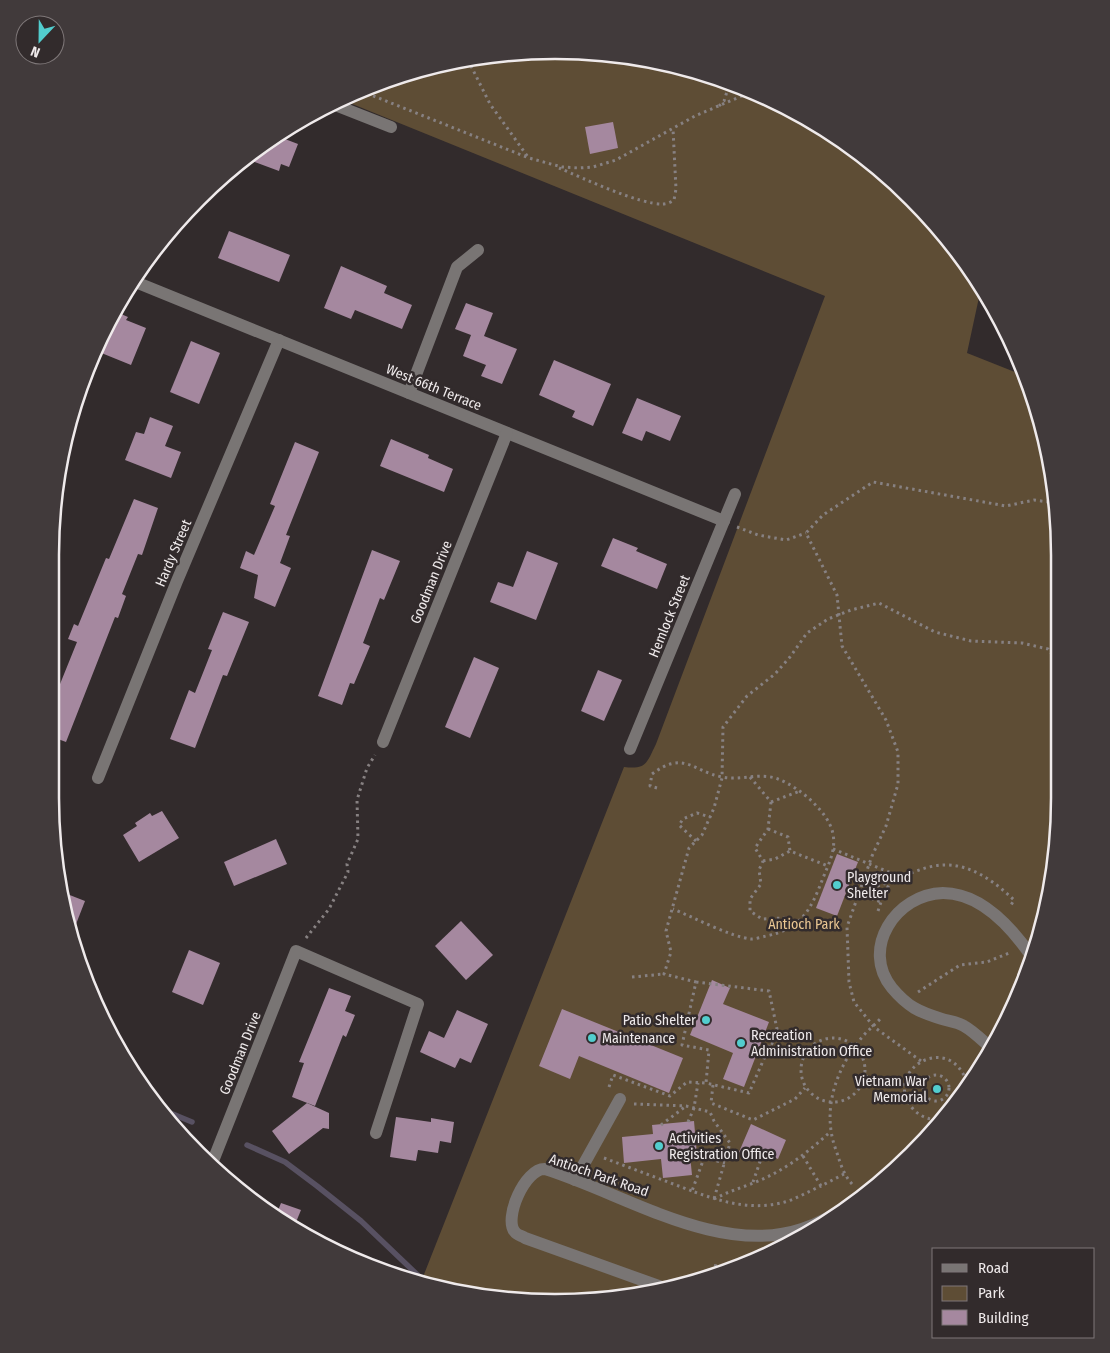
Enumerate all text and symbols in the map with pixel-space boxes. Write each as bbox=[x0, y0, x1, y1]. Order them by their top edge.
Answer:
north arrow bbox=[15, 15, 65, 65]
text: N bbox=[28, 42, 42, 61]
street label: West 66th Terrace bbox=[383, 361, 484, 414]
street label: Hardy Street bbox=[152, 517, 195, 589]
street label: Goodman Drive bbox=[407, 538, 456, 626]
street label: Hemlock Street bbox=[645, 572, 694, 660]
place label: Playground Shelter bbox=[847, 869, 911, 902]
marker: Playground Shelter bbox=[831, 879, 843, 891]
park label: Antioch Park bbox=[768, 916, 840, 933]
street label: Goodman Drive bbox=[216, 1009, 265, 1097]
place label: Patio Shelter bbox=[623, 1012, 696, 1029]
marker: Patio Shelter bbox=[700, 1014, 712, 1026]
place label: Recreation Administration Office bbox=[751, 1027, 872, 1060]
place label: Maintenance bbox=[602, 1030, 675, 1047]
marker: Maintenance bbox=[586, 1032, 598, 1044]
marker: Recreation Administration Office bbox=[735, 1037, 747, 1049]
place label: Vietnam War Memorial bbox=[855, 1073, 927, 1106]
marker: Vietnam War Memorial bbox=[931, 1083, 943, 1095]
place label: Activities Registration Office bbox=[669, 1130, 775, 1163]
marker: Activities Registration Office bbox=[653, 1140, 665, 1152]
street label: Antioch Park Road bbox=[547, 1150, 651, 1200]
legend bbox=[932, 1248, 1095, 1338]
text: Road bbox=[978, 1259, 1009, 1277]
text: Park bbox=[978, 1284, 1005, 1302]
text: Building bbox=[978, 1309, 1029, 1327]

